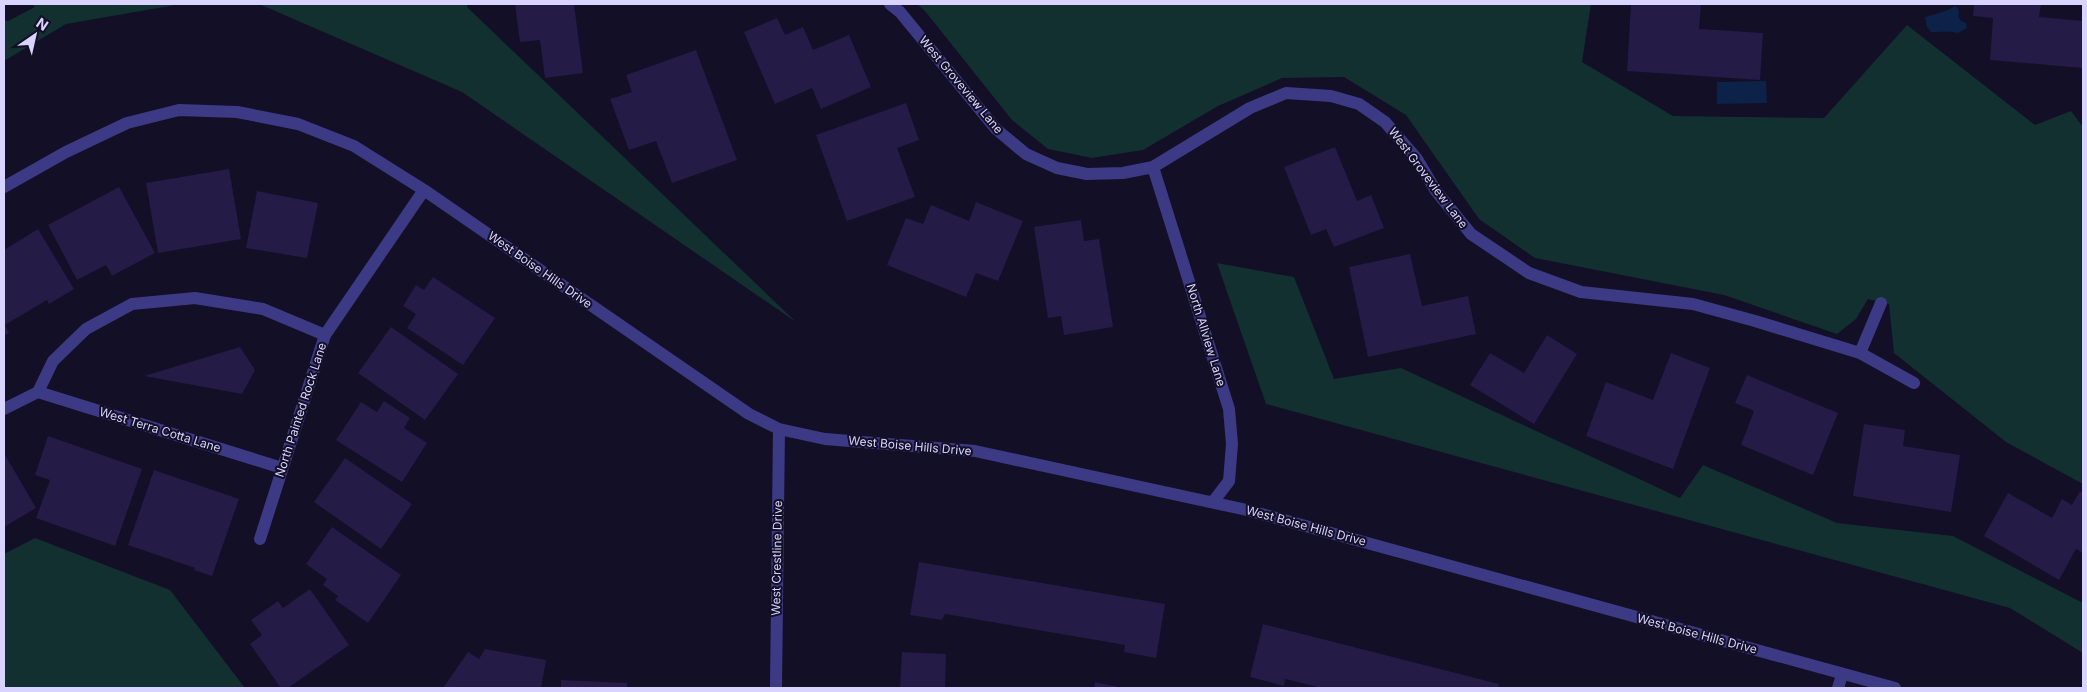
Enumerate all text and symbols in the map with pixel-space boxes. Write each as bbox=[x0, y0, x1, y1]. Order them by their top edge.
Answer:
north arrow bbox=[10, 10, 60, 60]
text: N bbox=[33, 14, 52, 34]
street label: West Groveview Lane bbox=[916, 33, 1007, 136]
street label: West Groveview Lane bbox=[1386, 124, 1471, 231]
street label: West Boise Hills Drive bbox=[485, 228, 595, 311]
street label: North Allview Lane bbox=[1184, 282, 1229, 388]
street label: North Painted Rock Lane bbox=[272, 341, 329, 479]
street label: West Terra Cotta Lane bbox=[98, 404, 223, 455]
street label: West Boise Hills Drive bbox=[848, 433, 972, 458]
street label: West Crestline Drive bbox=[768, 500, 785, 616]
street label: West Boise Hills Drive bbox=[1244, 502, 1368, 549]
street label: West Boise Hills Drive bbox=[1635, 610, 1759, 657]

